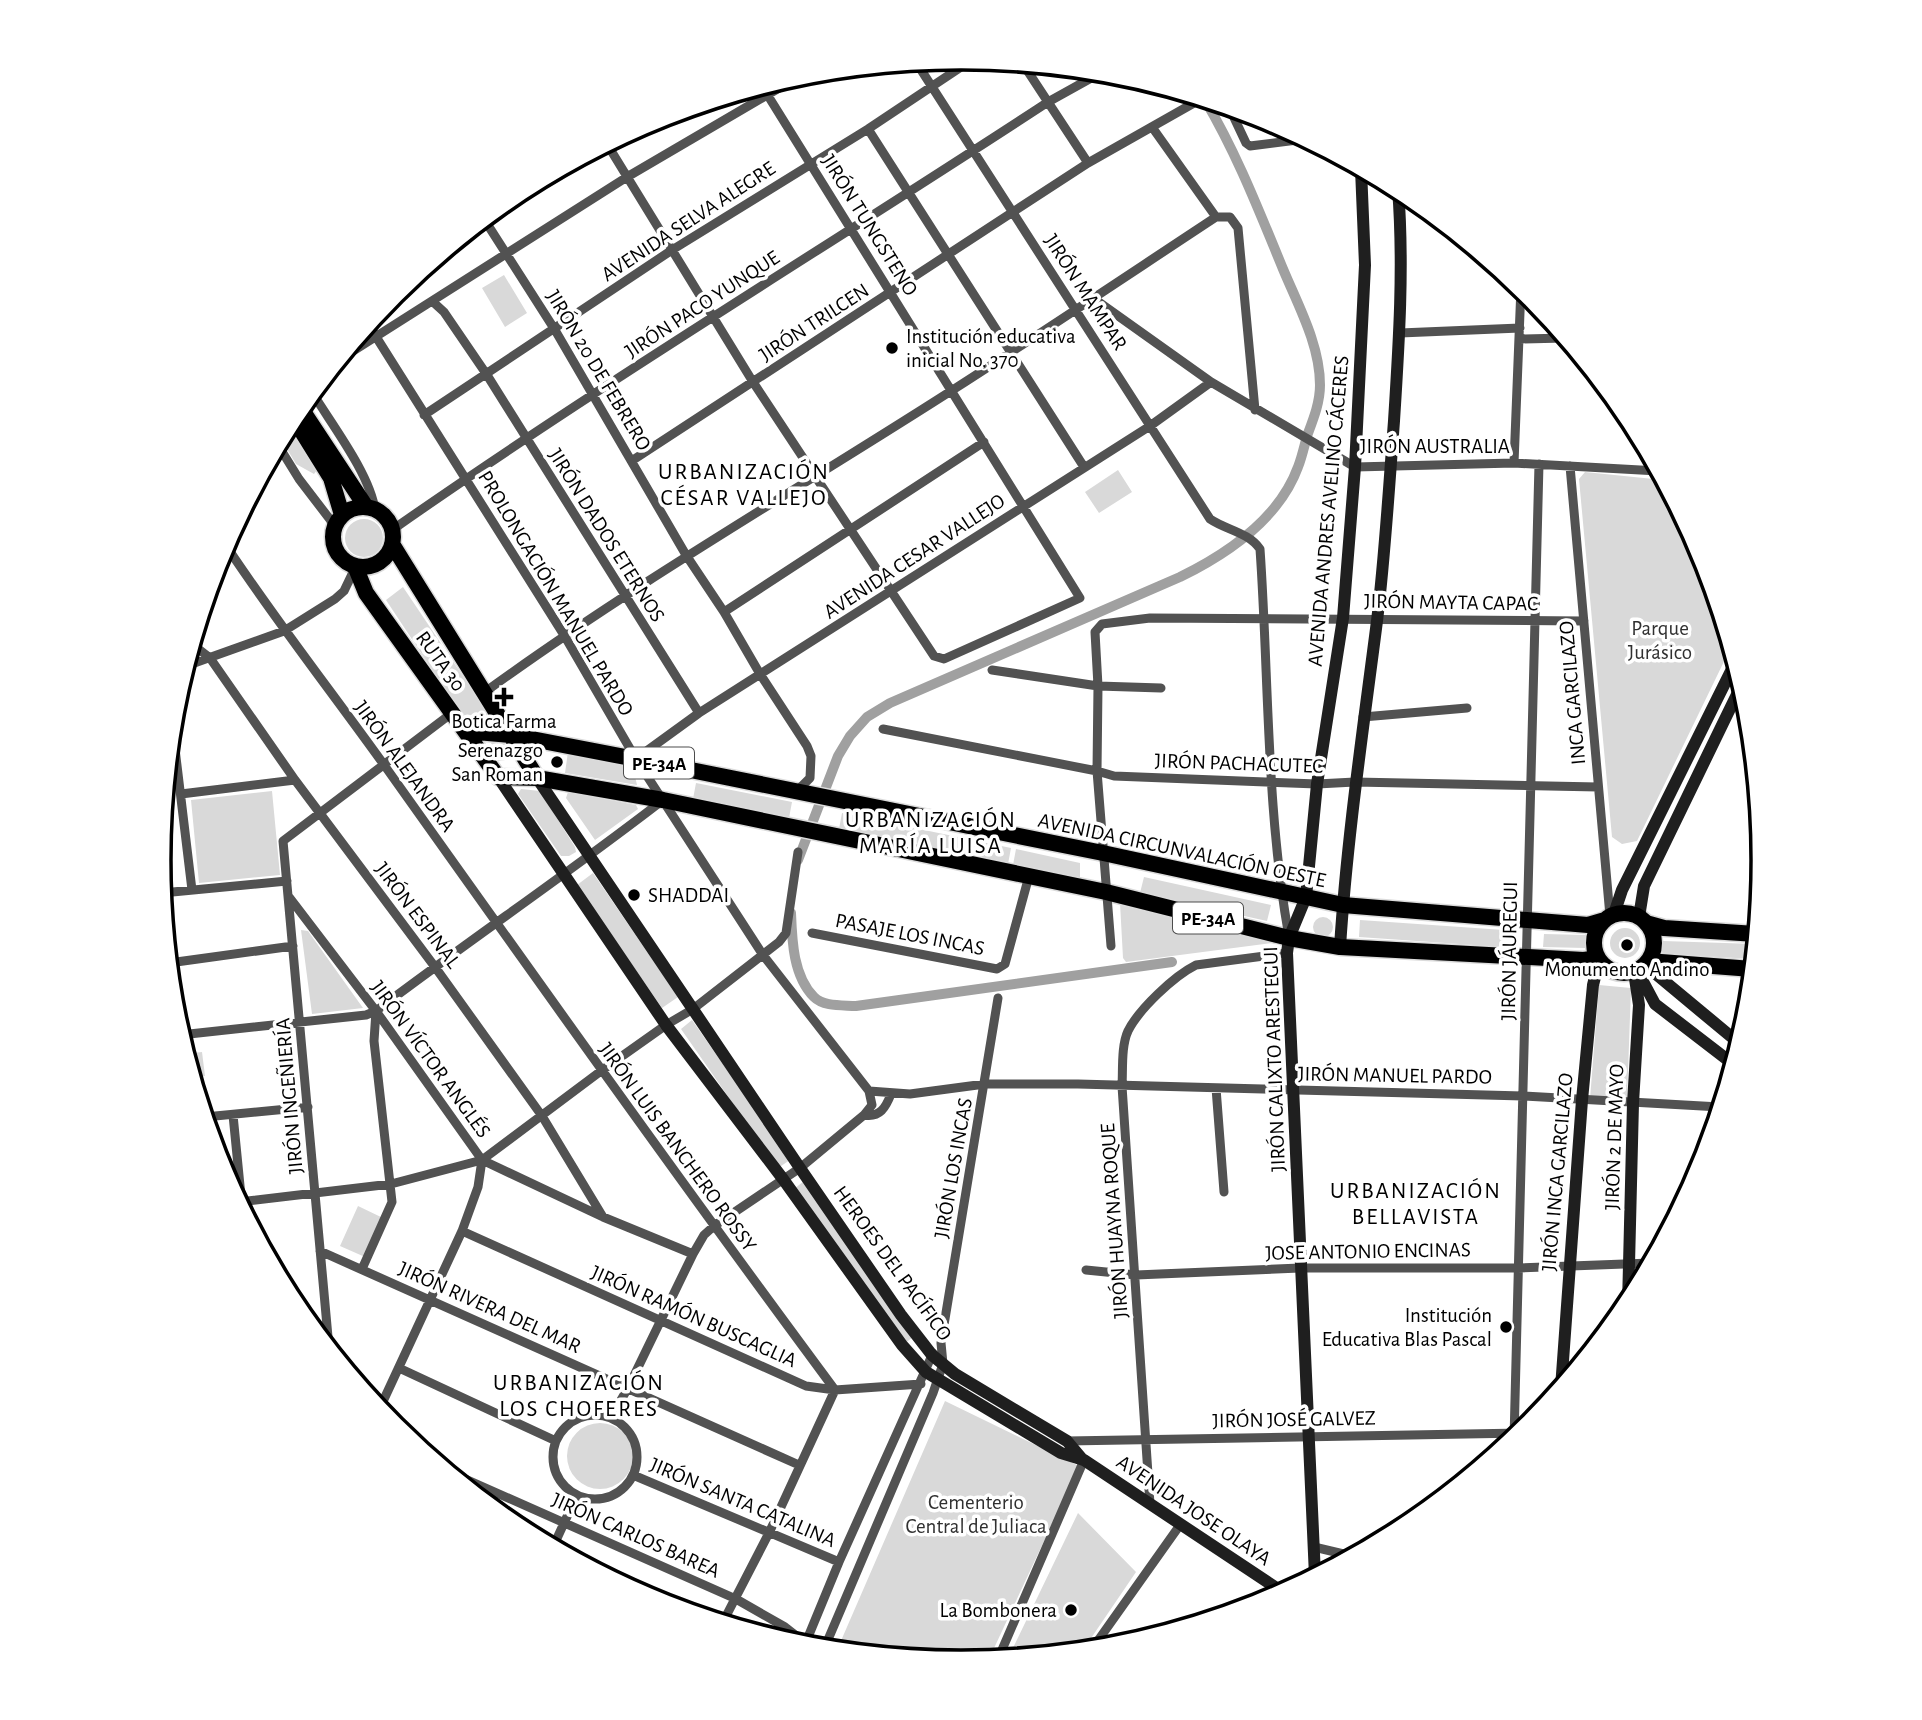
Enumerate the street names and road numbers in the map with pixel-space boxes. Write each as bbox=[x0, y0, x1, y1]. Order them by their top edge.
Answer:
street label: JIRÓN TUNGSTENO bbox=[818, 150, 923, 300]
street label: AVENIDA SELVA ALEGRE bbox=[598, 158, 779, 285]
street label: JIRÓN MAMPAR bbox=[1040, 229, 1132, 354]
street label: JIRÓN PACO YUNQUE bbox=[620, 245, 783, 362]
street label: JIRÓN TRILCEN bbox=[755, 278, 873, 365]
street label: JIRÓN 20 DE FEBRERO bbox=[542, 285, 656, 454]
street label: AVENIDA ANDRES AVELINO CÁCERES bbox=[1302, 354, 1353, 667]
street label: JIRÓN AUSTRALIA bbox=[1360, 434, 1510, 457]
street label: JIRÓN DADOS ETERNOS bbox=[545, 444, 670, 626]
street label: PROLONGACIÓN MANUEL PARDO bbox=[474, 466, 639, 719]
street label: AVENIDA CESAR VALLEJO bbox=[820, 490, 1009, 623]
street label: JIRÓN MAYTA CAPAC bbox=[1364, 588, 1538, 615]
street label: INCA GARCILAZO bbox=[1556, 620, 1589, 766]
street label: RUTA 30 bbox=[412, 627, 469, 695]
street label: JIRÓN ALEJANDRA bbox=[350, 696, 461, 836]
road number: PE-34A bbox=[624, 748, 694, 778]
street label: JIRÓN PACHACUTEC bbox=[1154, 748, 1324, 777]
street label: AVENIDA CIRCUNVALACIÓN OESTE bbox=[1036, 808, 1328, 891]
street label: JIRÓN ESPINAL bbox=[371, 857, 466, 972]
street label: JIRÓN JÁUREGUI bbox=[1496, 881, 1521, 1021]
road number: PE-34A bbox=[1173, 902, 1243, 934]
street label: PASAJE LOS INCAS bbox=[834, 910, 986, 959]
street label: JIRÓN CALIXTO ARESTEGUI bbox=[1258, 946, 1289, 1172]
street label: JIRÓN VÍCTOR ANGLÉS bbox=[367, 976, 496, 1142]
street label: JIRÓN INGEÑIERÍA bbox=[270, 1017, 307, 1175]
street label: JIRÓN LUIS BANCHERO ROSSY bbox=[595, 1038, 762, 1256]
street label: JIRÓN MANUEL PARDO bbox=[1298, 1061, 1492, 1088]
street label: JIRÓN 2 DE MAYO bbox=[1599, 1063, 1628, 1210]
street label: JIRÓN INCA GARCILAZO bbox=[1536, 1072, 1577, 1272]
street label: JIRÓN LOS INCAS bbox=[929, 1096, 976, 1240]
street label: JIRÓN HUAYNA ROQUE bbox=[1095, 1123, 1132, 1319]
street label: HEROES DEL PACÍFICO bbox=[830, 1181, 957, 1345]
street label: JOSE ANTONIO ENCINAS bbox=[1265, 1239, 1471, 1264]
street label: JIRÓN RIVERA DEL MAR bbox=[395, 1256, 585, 1357]
street label: JIRÓN RAMÓN BUSCAGLIA bbox=[588, 1260, 800, 1371]
street label: JIRÓN JOSÉ GALVEZ bbox=[1212, 1406, 1376, 1431]
street label: AVENIDA JOSE OLAYA bbox=[1113, 1451, 1275, 1570]
street label: JIRÓN SANTA CATALINA bbox=[647, 1452, 840, 1551]
street label: JIRÓN CARLOS BAREA bbox=[549, 1487, 724, 1582]

